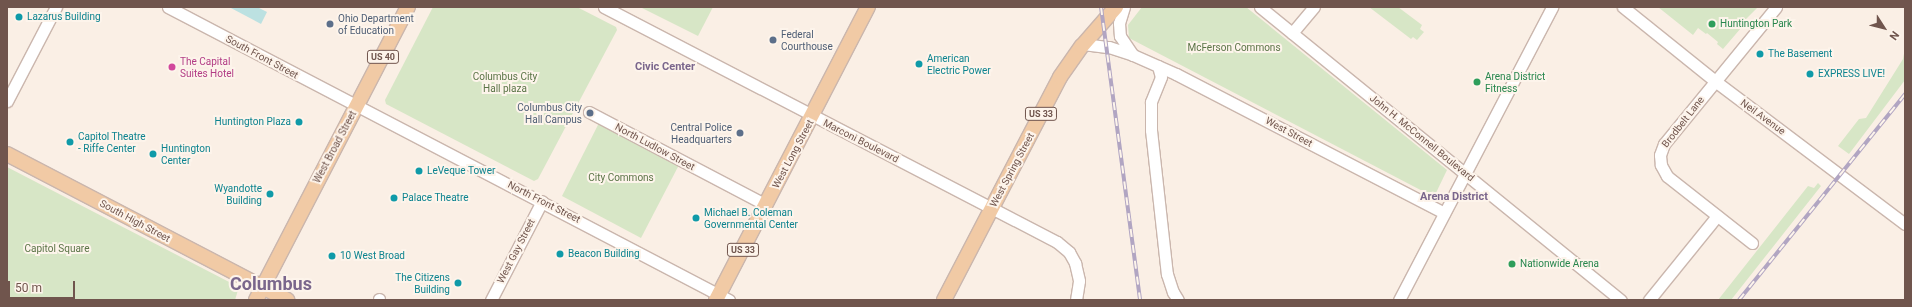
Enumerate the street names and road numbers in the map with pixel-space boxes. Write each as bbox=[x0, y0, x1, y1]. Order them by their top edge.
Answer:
street label: South Front Street bbox=[224, 33, 300, 81]
road number: US 40 bbox=[366, 50, 400, 64]
street label: John H. McConnell Boulevard bbox=[1367, 92, 1477, 184]
street label: Brodbelt Lane bbox=[1659, 94, 1707, 150]
street label: Neil Avenue bbox=[1738, 97, 1788, 137]
road number: US 33 bbox=[1024, 107, 1058, 121]
street label: West Broad Street bbox=[311, 109, 359, 185]
street label: West Street bbox=[1264, 115, 1314, 149]
street label: Marconi Boulevard bbox=[821, 117, 901, 165]
street label: West Long Street bbox=[770, 118, 816, 190]
street label: North Ludlow Street bbox=[613, 121, 697, 173]
street label: West Spring Street bbox=[987, 131, 1037, 209]
street label: North Front Street bbox=[506, 179, 582, 225]
street label: South High Street bbox=[98, 197, 172, 245]
street label: West Gay Street bbox=[495, 217, 537, 285]
road number: US 33 bbox=[726, 243, 760, 257]

